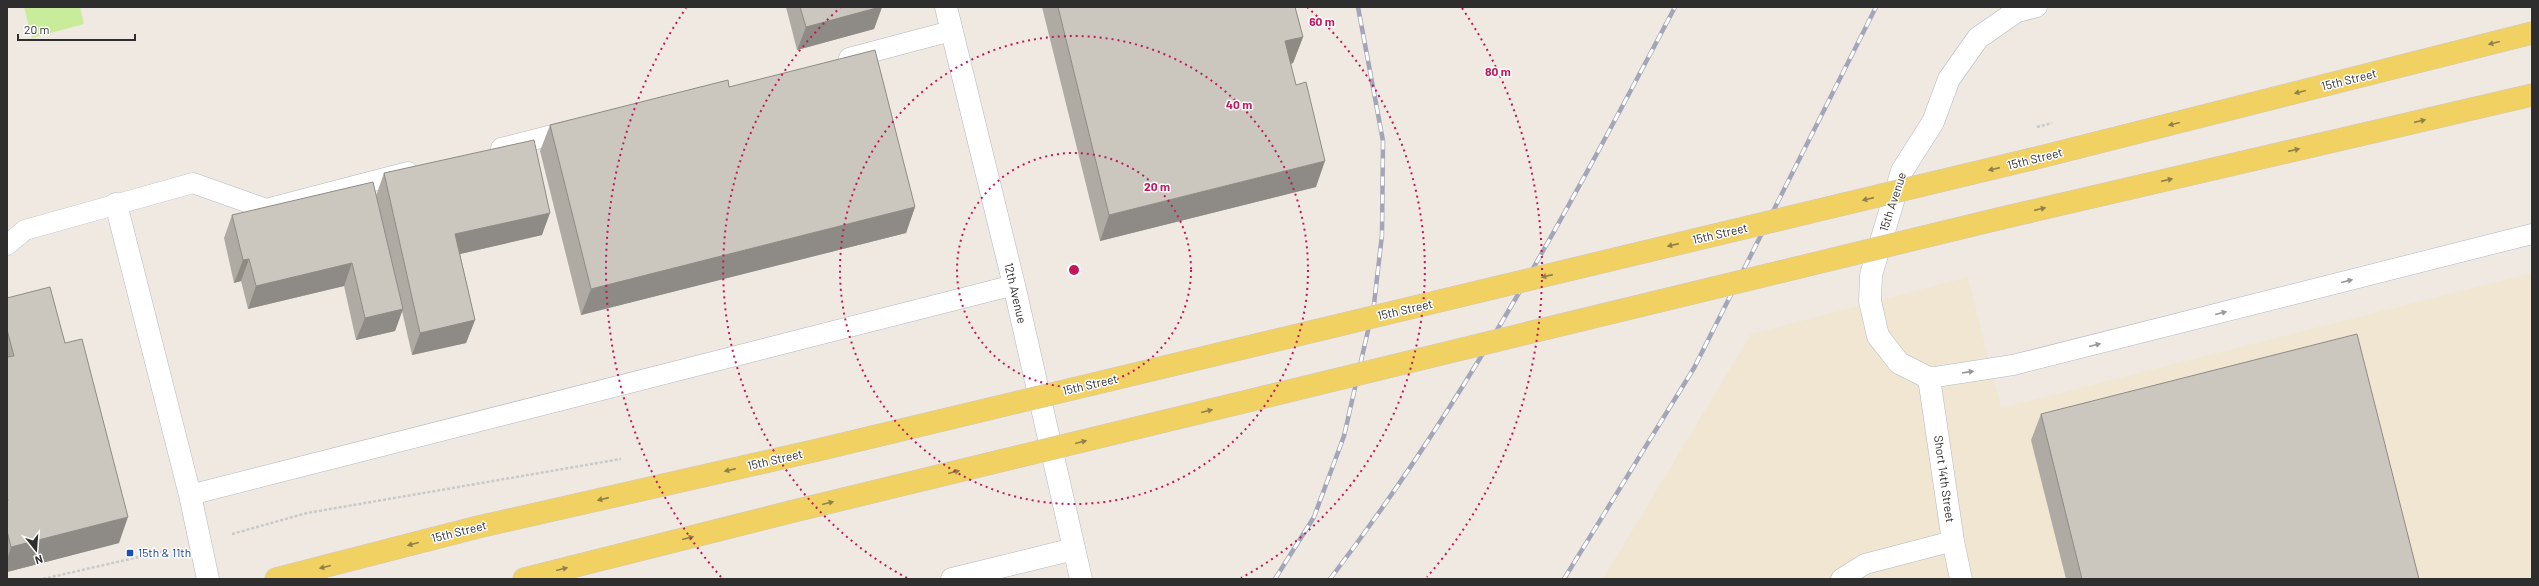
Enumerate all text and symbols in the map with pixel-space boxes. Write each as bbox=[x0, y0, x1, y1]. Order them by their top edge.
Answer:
text: 60 m bbox=[1309, 14, 1335, 28]
scale bar bbox=[18, 16, 135, 42]
text: 20 m bbox=[24, 22, 50, 36]
one-way arrow bbox=[2488, 40, 2500, 46]
text: 80 m bbox=[1485, 64, 1511, 78]
street label: 15th Street bbox=[2320, 65, 2378, 93]
one-way arrow bbox=[2294, 89, 2306, 95]
text: 40 m bbox=[1226, 97, 1252, 111]
one-way arrow bbox=[2414, 117, 2426, 123]
one-way arrow bbox=[2168, 121, 2180, 127]
street label: 15th Street bbox=[2006, 144, 2064, 172]
one-way arrow bbox=[2287, 147, 2300, 153]
one-way arrow bbox=[1988, 166, 2001, 172]
street label: 15th Avenue bbox=[1876, 170, 1908, 233]
one-way arrow bbox=[2161, 176, 2173, 182]
text: 20 m bbox=[1144, 179, 1170, 193]
one-way arrow bbox=[1862, 196, 1874, 202]
one-way arrow bbox=[2034, 206, 2047, 212]
street label: 15th Street bbox=[1691, 220, 1749, 246]
one-way arrow bbox=[1667, 243, 1680, 249]
street label: 12th Avenue bbox=[1002, 261, 1030, 325]
centre of rings bbox=[1067, 263, 1081, 277]
one-way arrow bbox=[1541, 273, 1553, 279]
one-way arrow bbox=[2341, 277, 2353, 283]
street label: 15th Street bbox=[1376, 296, 1434, 322]
one-way arrow bbox=[2215, 309, 2227, 315]
one-way arrow bbox=[2089, 341, 2101, 347]
one-way arrow bbox=[1962, 369, 1974, 375]
street label: 15th Street bbox=[1061, 371, 1119, 397]
one-way arrow bbox=[1201, 408, 1213, 414]
street label: Short 14th Street bbox=[1932, 434, 1958, 523]
one-way arrow bbox=[1075, 438, 1087, 444]
street label: 15th Street bbox=[746, 446, 804, 472]
one-way arrow bbox=[723, 468, 736, 474]
one-way arrow bbox=[948, 469, 961, 475]
one-way arrow bbox=[597, 496, 609, 502]
one-way arrow bbox=[822, 500, 834, 506]
street label: 15th Street bbox=[430, 517, 488, 545]
north arrow bbox=[16, 530, 56, 570]
one-way arrow bbox=[682, 534, 695, 540]
one-way arrow bbox=[407, 541, 419, 547]
place label: 15th & 11th bbox=[138, 545, 191, 559]
marker: 15th & 11th bbox=[125, 548, 135, 558]
text: N bbox=[34, 553, 44, 567]
one-way arrow bbox=[319, 564, 331, 570]
one-way arrow bbox=[556, 566, 568, 572]

